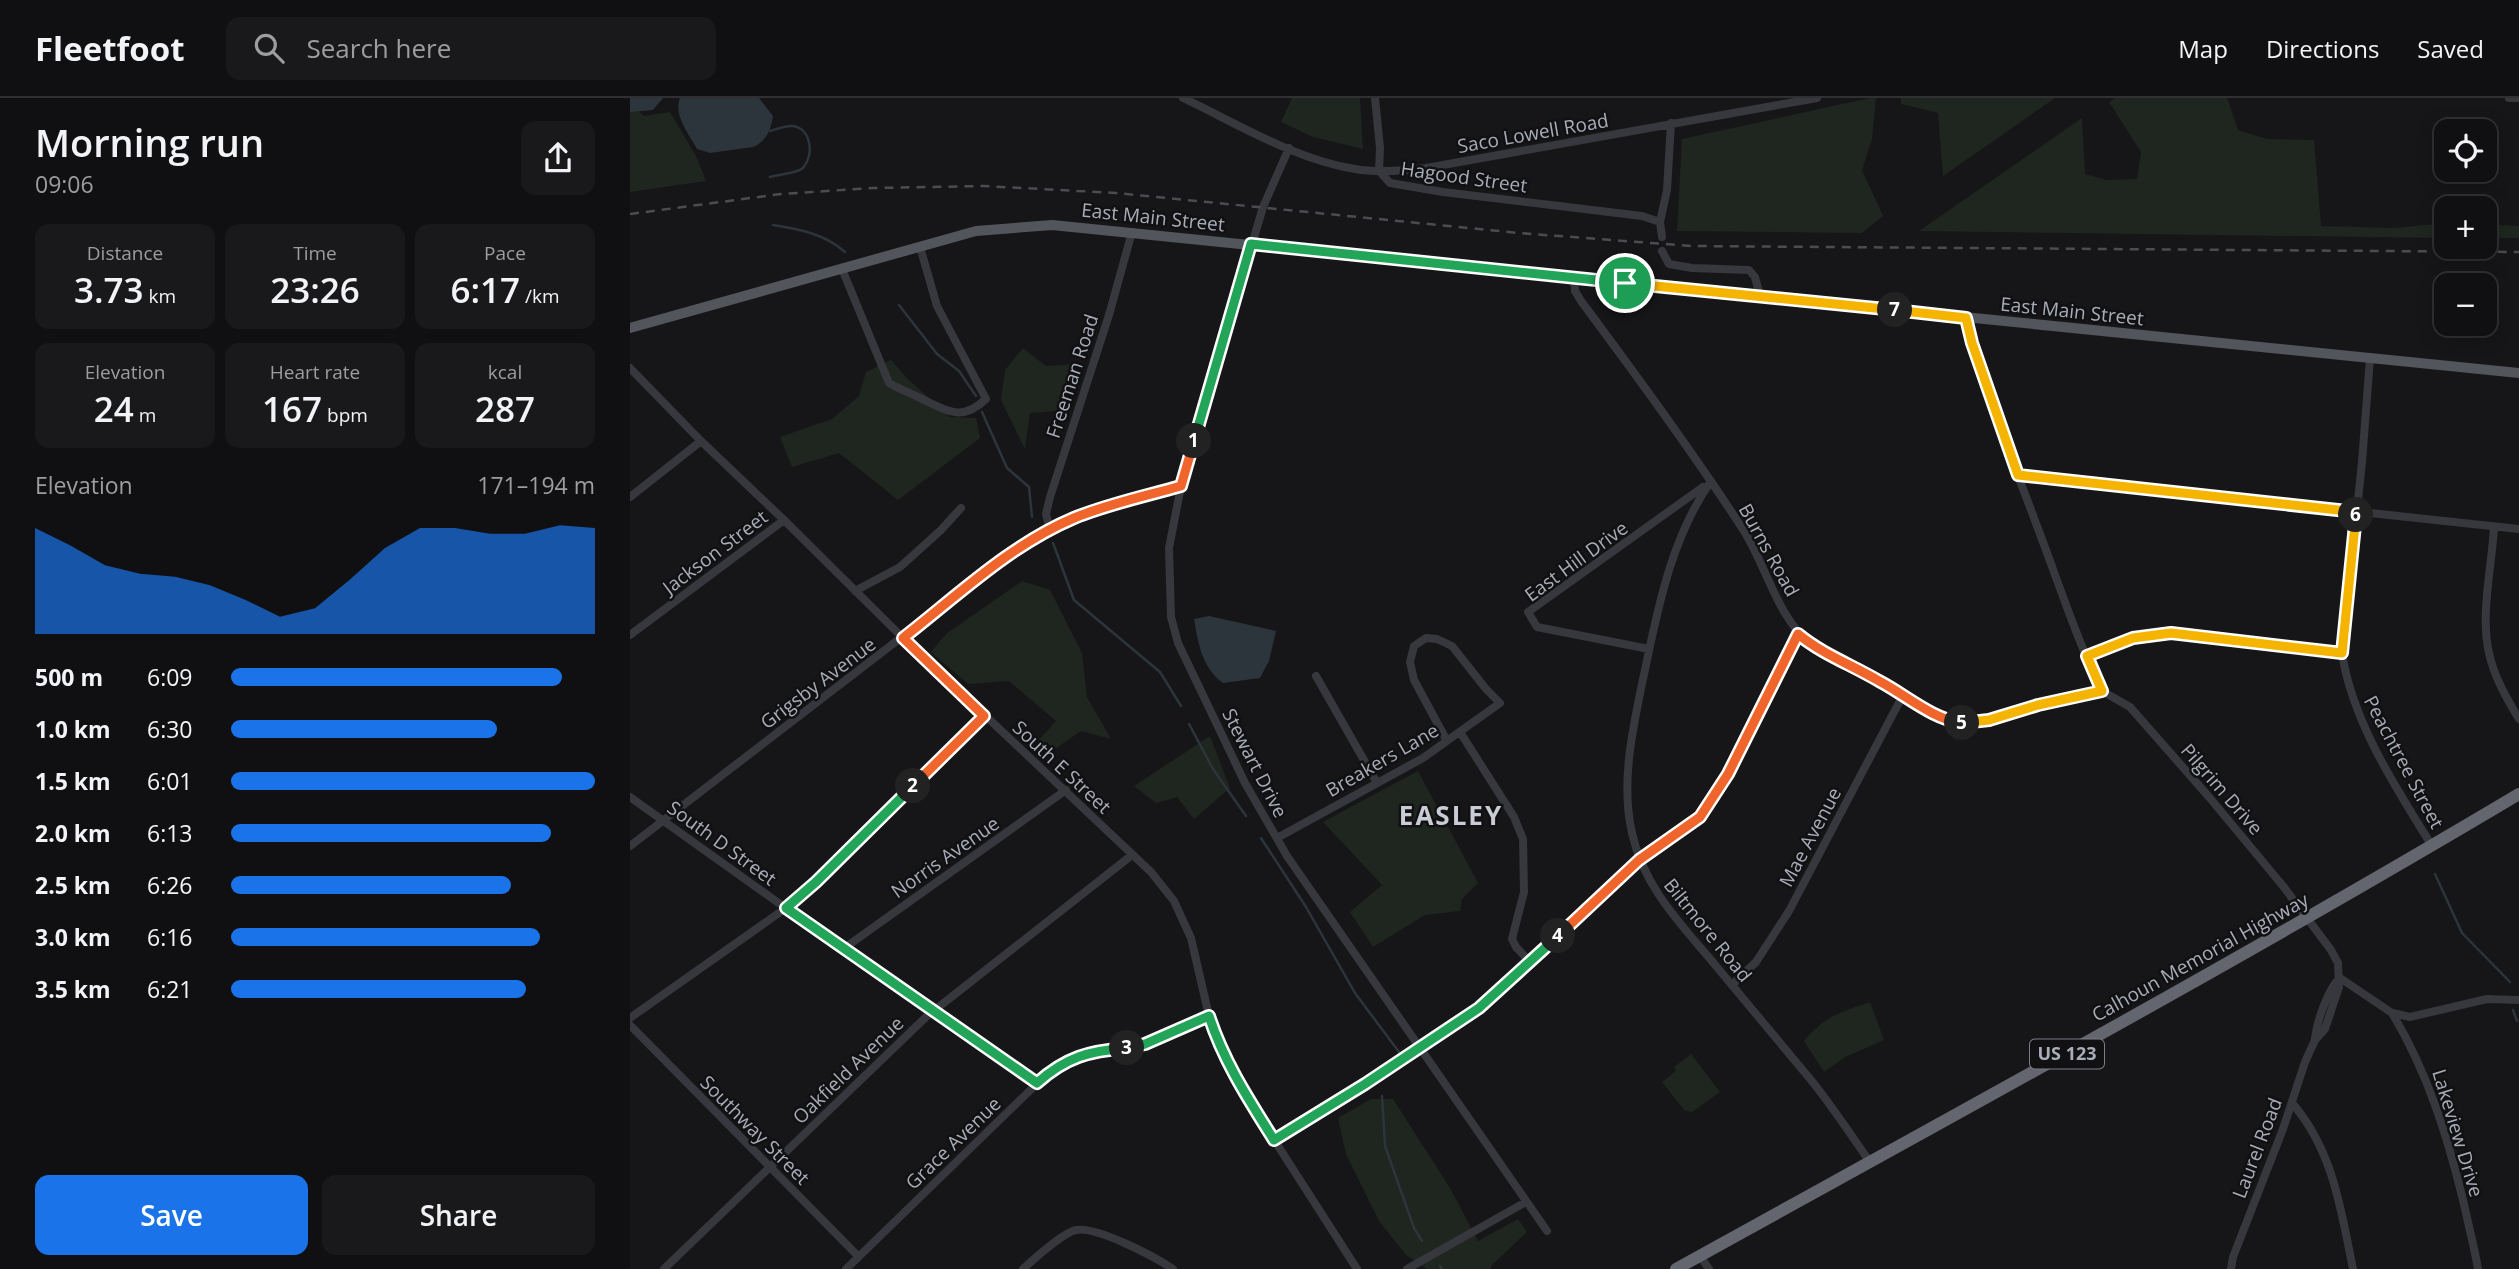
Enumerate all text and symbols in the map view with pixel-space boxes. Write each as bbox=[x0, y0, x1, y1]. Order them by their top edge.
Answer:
search box bbox=[226, 17, 716, 80]
text: Fleetfoot bbox=[35, 26, 184, 71]
icon: search bbox=[250, 29, 288, 67]
text: Search here bbox=[306, 30, 451, 66]
text: Map bbox=[2178, 32, 2228, 65]
text: Directions bbox=[2266, 32, 2379, 65]
text: Saved bbox=[2417, 32, 2484, 65]
street label: Saco Lowell Road bbox=[1455, 107, 1611, 159]
text: Morning run bbox=[35, 116, 264, 168]
map controls bbox=[2434, 119, 2497, 336]
button: locate bbox=[2434, 119, 2497, 182]
button: share bbox=[521, 121, 595, 195]
street label: Hagood Street bbox=[1399, 155, 1529, 199]
text: 09:06 bbox=[35, 168, 94, 200]
button: + bbox=[2434, 196, 2497, 259]
street label: East Main Street bbox=[1080, 197, 1226, 237]
text: Distance bbox=[87, 240, 163, 266]
text: Time bbox=[293, 240, 337, 266]
text: Pace bbox=[484, 240, 526, 266]
pin bbox=[1595, 253, 1655, 313]
icon: arrive bbox=[1606, 264, 1644, 302]
text: 3.73 bbox=[74, 266, 144, 313]
text: 23:26 bbox=[270, 266, 360, 313]
text: 6:17 bbox=[450, 266, 520, 313]
button: − bbox=[2434, 273, 2497, 336]
text: km bbox=[144, 283, 176, 309]
text: /km bbox=[520, 283, 560, 309]
street label: East Main Street bbox=[1999, 291, 2145, 331]
pin: 7 bbox=[1878, 292, 1912, 328]
text: 7 bbox=[1889, 296, 1900, 322]
street label: Freeman Road bbox=[1040, 311, 1104, 441]
text: Elevation bbox=[85, 359, 165, 385]
text: Heart rate bbox=[270, 359, 360, 385]
text: kcal bbox=[488, 359, 522, 385]
text: 24 bbox=[94, 385, 134, 432]
text: 167 bbox=[262, 385, 322, 432]
text: 287 bbox=[475, 385, 535, 432]
text: m bbox=[134, 402, 156, 428]
text: bpm bbox=[322, 402, 368, 428]
pin: 1 bbox=[1176, 424, 1212, 458]
text: 1 bbox=[1188, 427, 1199, 453]
text: Elevation bbox=[35, 469, 133, 501]
text: 171–194 m bbox=[477, 469, 595, 501]
pin: 6 bbox=[2338, 498, 2374, 532]
street label: Burns Road bbox=[1733, 499, 1805, 601]
text: 6 bbox=[2350, 501, 2361, 527]
street label: Jackson Street bbox=[656, 504, 773, 601]
street label: East Hill Drive bbox=[1519, 515, 1633, 607]
street label: Grigsby Avenue bbox=[755, 631, 881, 735]
text: 500 m bbox=[35, 661, 103, 693]
text: 6:09 bbox=[147, 661, 193, 693]
street label: Peachtree Street bbox=[2358, 691, 2450, 833]
street label: Stewart Drive bbox=[1216, 704, 1294, 822]
pin: 5 bbox=[1944, 706, 1980, 740]
text: 5 bbox=[1956, 709, 1967, 735]
text: 1.0 km bbox=[35, 713, 111, 745]
text: 6:30 bbox=[147, 713, 193, 745]
street label: South E Street bbox=[1007, 715, 1117, 819]
street label: Breakers Lane bbox=[1321, 717, 1443, 803]
street label: Pilgrim Drive bbox=[2175, 738, 2269, 840]
text: 1.5 km bbox=[35, 765, 111, 797]
text: 6:01 bbox=[147, 765, 193, 797]
pin: 2 bbox=[896, 768, 930, 804]
text: 2 bbox=[907, 772, 918, 798]
street label: Mae Avenue bbox=[1773, 783, 1847, 891]
street label: South D Street bbox=[662, 795, 782, 891]
district label: EASLEY bbox=[1399, 797, 1503, 833]
street label: Norris Avenue bbox=[886, 810, 1004, 904]
text: 2.0 km bbox=[35, 817, 111, 849]
text: 6:13 bbox=[147, 817, 193, 849]
text: 2.5 km bbox=[35, 869, 111, 901]
text: 6:26 bbox=[147, 869, 193, 901]
street label: Biltmore Road bbox=[1658, 873, 1758, 987]
street label: Calhoun Memorial Highway bbox=[2087, 886, 2313, 1027]
pin: 4 bbox=[1541, 918, 1576, 954]
text: 3.0 km bbox=[35, 921, 111, 953]
text: 6:16 bbox=[147, 921, 193, 953]
text: 4 bbox=[1552, 922, 1563, 948]
text: 3.5 km bbox=[35, 973, 111, 1005]
text: 6:21 bbox=[147, 973, 193, 1005]
street label: Oakfield Avenue bbox=[787, 1010, 909, 1130]
pin: 3 bbox=[1110, 1030, 1144, 1066]
text: 3 bbox=[1121, 1034, 1132, 1060]
road number: US 123 bbox=[2030, 1040, 2104, 1069]
street label: Lakeview Drive bbox=[2426, 1066, 2490, 1200]
street label: Southway Street bbox=[695, 1070, 816, 1191]
street label: Grace Avenue bbox=[900, 1091, 1006, 1195]
street label: Laurel Road bbox=[2226, 1094, 2288, 1202]
button: Save bbox=[35, 1175, 308, 1255]
button: Share bbox=[322, 1175, 595, 1255]

